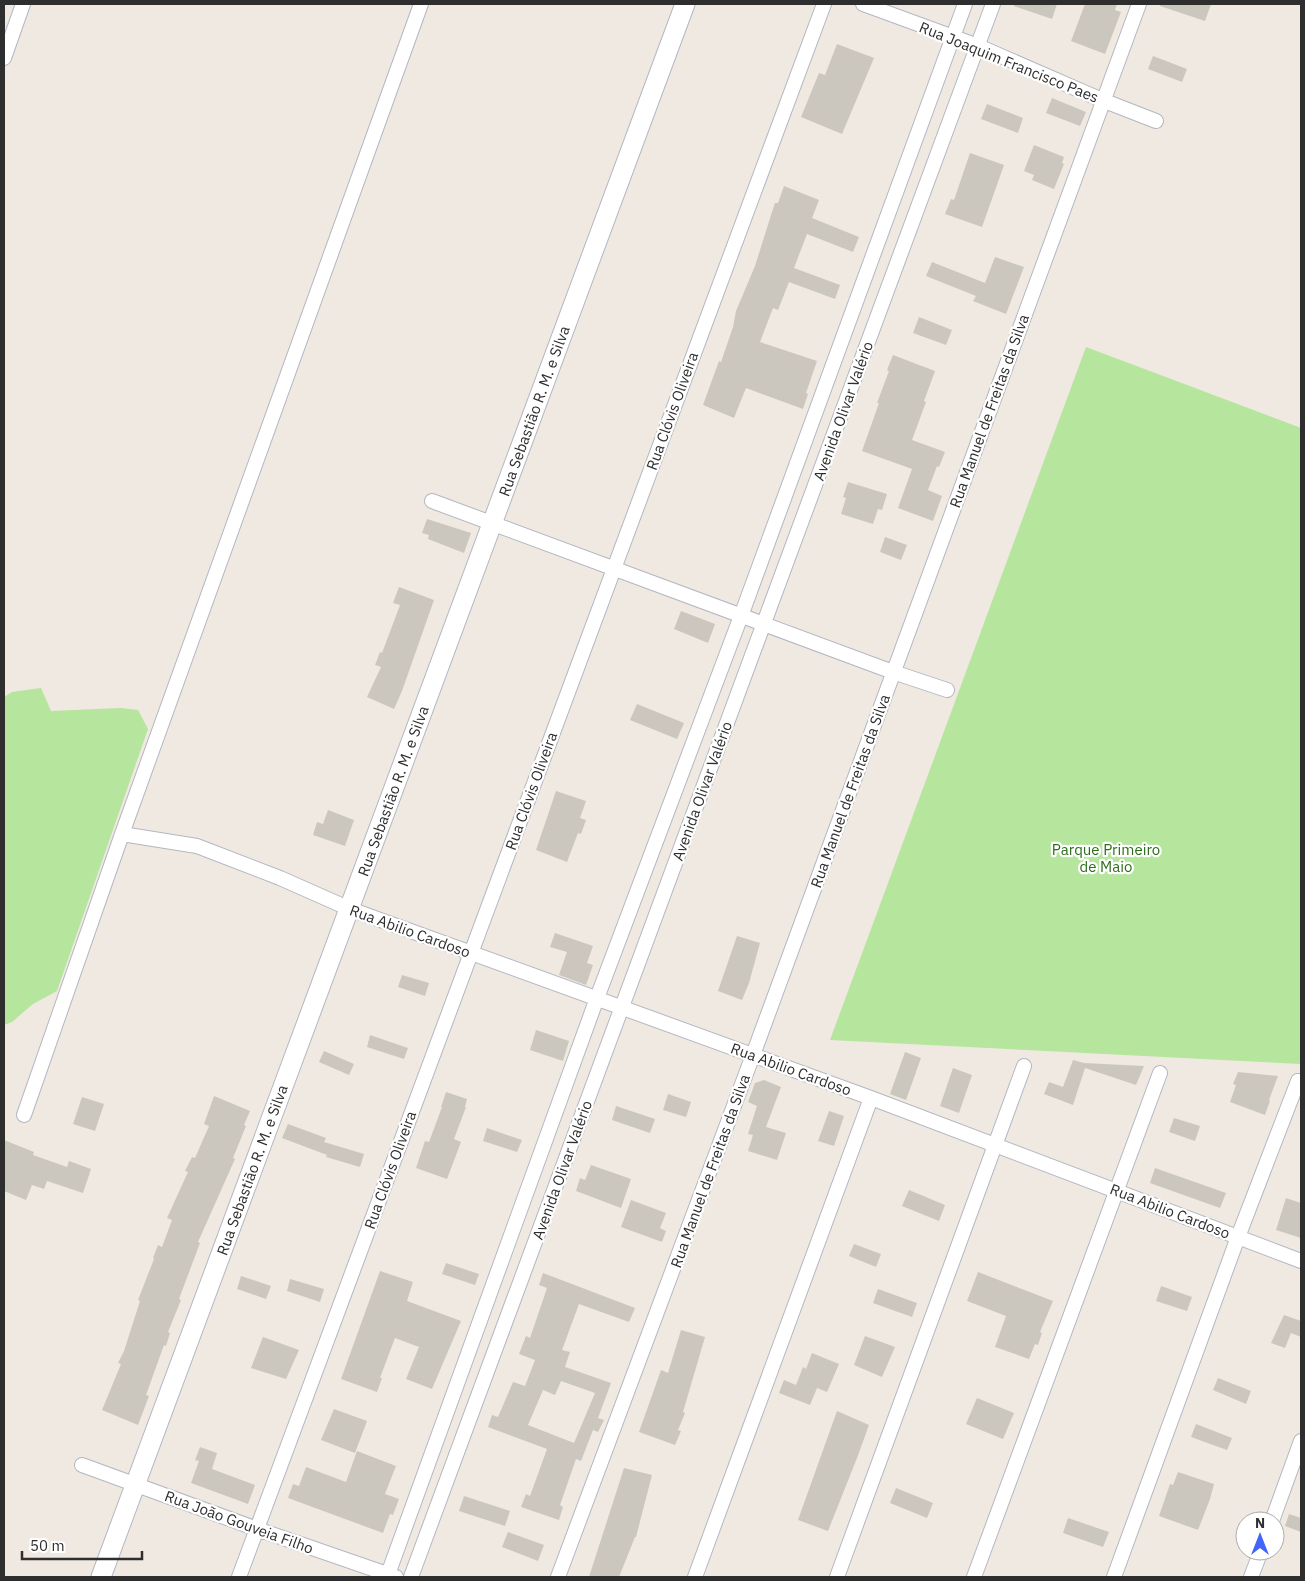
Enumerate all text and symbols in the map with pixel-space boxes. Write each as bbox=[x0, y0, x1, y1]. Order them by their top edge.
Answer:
street label: Rua Joaquim Francisco Paes bbox=[916, 17, 1102, 107]
street label: Rua Manuel de Freitas da Silva bbox=[945, 312, 1033, 510]
street label: Rua Sebastião R. M. e Silva bbox=[494, 323, 574, 499]
street label: Avenida Olivar Valério bbox=[809, 339, 877, 483]
street label: Rua Clóvis Oliveira bbox=[642, 349, 702, 473]
street label: Rua Manuel de Freitas da Silva bbox=[806, 692, 894, 890]
street label: Rua Sebastião R. M. e Silva bbox=[353, 703, 433, 879]
street label: Avenida Olivar Valério bbox=[668, 719, 736, 863]
street label: Rua Clóvis Oliveira bbox=[501, 729, 561, 853]
park label: Parque Primeiro de Maio bbox=[1052, 840, 1160, 876]
street label: Rua Abilio Cardoso bbox=[347, 900, 473, 962]
street label: Rua Abilio Cardoso bbox=[728, 1038, 854, 1100]
street label: Rua Manuel de Freitas da Silva bbox=[666, 1072, 754, 1270]
street label: Rua Sebastião R. M. e Silva bbox=[212, 1082, 292, 1258]
street label: Avenida Olivar Valério bbox=[528, 1098, 596, 1242]
street label: Rua Clóvis Oliveira bbox=[360, 1108, 420, 1232]
street label: Rua Abilio Cardoso bbox=[1107, 1179, 1233, 1243]
street label: Rua João Gouveia Filho bbox=[162, 1486, 316, 1558]
north arrow bbox=[1235, 1511, 1285, 1561]
text: N bbox=[1255, 1514, 1265, 1532]
scale bar bbox=[22, 1528, 142, 1560]
text: 50 m bbox=[30, 1536, 65, 1555]

